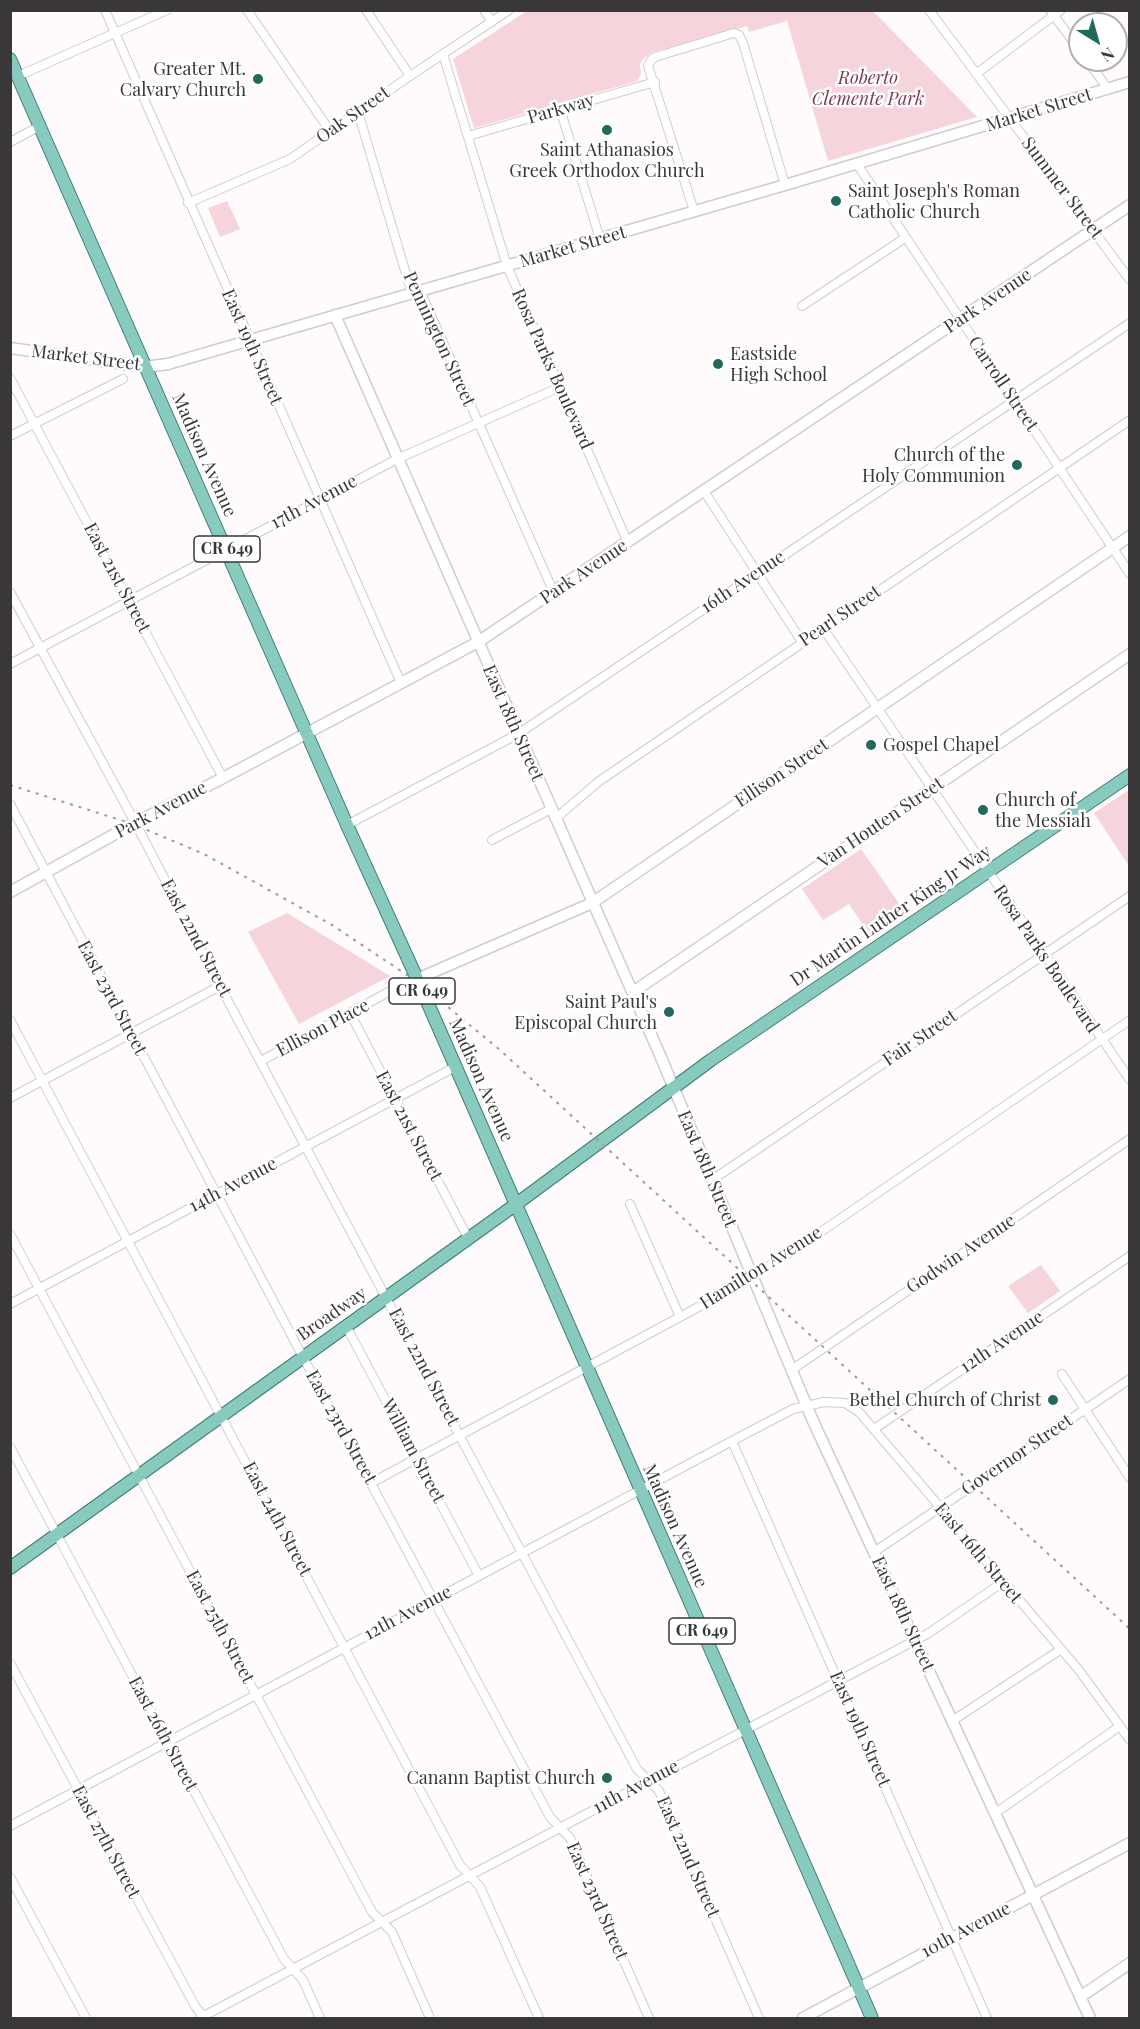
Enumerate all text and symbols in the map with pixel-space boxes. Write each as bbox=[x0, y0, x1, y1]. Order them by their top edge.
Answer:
north arrow bbox=[1068, 12, 1128, 72]
text: N bbox=[1097, 43, 1119, 67]
place label: Greater Mt. Calvary Church bbox=[120, 58, 246, 100]
park label: Roberto Clemente Park bbox=[812, 67, 924, 110]
marker: Greater Mt. Calvary Church bbox=[251, 72, 265, 86]
street label: Oak Street bbox=[312, 82, 394, 148]
street label: Market Street bbox=[983, 84, 1095, 136]
street label: Parkway bbox=[525, 89, 597, 129]
marker: Saint Athanasios Greek Orthodox Church bbox=[600, 123, 614, 137]
street label: Summer Street bbox=[1017, 133, 1107, 243]
place label: Saint Athanasios Greek Orthodox Church bbox=[509, 139, 705, 182]
place label: Saint Joseph's Roman Catholic Church bbox=[848, 180, 1020, 222]
marker: Saint Joseph's Roman Catholic Church bbox=[829, 194, 843, 208]
street label: Market Street bbox=[517, 221, 629, 273]
street label: Park Avenue bbox=[940, 264, 1036, 338]
street label: Pennington Street bbox=[398, 268, 480, 410]
street label: Rosa Parks Boulevard bbox=[507, 285, 597, 453]
street label: East 19th Street bbox=[217, 286, 287, 408]
street label: Carroll Street bbox=[963, 332, 1043, 436]
street label: Market Street bbox=[30, 341, 142, 375]
place label: Eastside High School bbox=[730, 343, 827, 386]
marker: Eastside High School bbox=[711, 357, 725, 371]
street label: Madison Avenue bbox=[167, 390, 241, 520]
place label: Church of the Holy Communion bbox=[862, 444, 1005, 486]
marker: Church of the Holy Communion bbox=[1010, 458, 1024, 472]
street label: 17th Avenue bbox=[267, 470, 361, 534]
street label: East 21st Street bbox=[79, 519, 155, 637]
street label: Park Avenue bbox=[536, 535, 632, 609]
road number: CR 649 bbox=[194, 536, 260, 562]
street label: 16th Avenue bbox=[697, 546, 789, 618]
street label: Pearl Street bbox=[795, 581, 885, 651]
street label: East 18th Street bbox=[478, 662, 548, 784]
street label: Ellison Street bbox=[731, 734, 833, 812]
place label: Gospel Chapel bbox=[883, 734, 999, 756]
marker: Gospel Chapel bbox=[864, 738, 878, 752]
street label: Van Houten Street bbox=[814, 773, 948, 873]
street label: Park Avenue bbox=[111, 777, 211, 843]
place label: Church of the Messiah bbox=[995, 789, 1091, 832]
marker: Church of the Messiah bbox=[976, 803, 990, 817]
street label: Dr Martin Luther King Jr Way bbox=[786, 841, 996, 991]
street label: East 22nd Street bbox=[156, 876, 236, 1000]
street label: Rosa Parks Boulevard bbox=[988, 881, 1104, 1037]
street label: East 23rd Street bbox=[73, 937, 151, 1059]
road number: CR 649 bbox=[389, 978, 455, 1004]
place label: Saint Paul's Episcopal Church bbox=[514, 991, 657, 1034]
street label: Ellison Place bbox=[273, 995, 373, 1061]
marker: Saint Paul's Episcopal Church bbox=[662, 1005, 676, 1019]
street label: Fair Street bbox=[879, 1005, 961, 1071]
street label: Madison Avenue bbox=[444, 1015, 518, 1145]
street label: East 21st Street bbox=[371, 1067, 447, 1185]
street label: East 18th Street bbox=[673, 1107, 741, 1231]
street label: 14th Avenue bbox=[185, 1153, 281, 1217]
street label: Godwin Avenue bbox=[902, 1210, 1020, 1298]
street label: Hamilton Avenue bbox=[696, 1222, 826, 1314]
street label: Broadway bbox=[293, 1282, 371, 1346]
street label: East 22nd Street bbox=[384, 1305, 464, 1429]
street label: 12th Avenue bbox=[956, 1306, 1048, 1378]
street label: East 23rd Street bbox=[301, 1366, 381, 1488]
place label: Bethel Church of Christ bbox=[849, 1389, 1041, 1411]
marker: Bethel Church of Christ bbox=[1046, 1393, 1060, 1407]
street label: William Street bbox=[377, 1395, 449, 1507]
street label: Governor Street bbox=[957, 1410, 1077, 1500]
street label: East 24th Street bbox=[238, 1458, 316, 1580]
street label: Madison Avenue bbox=[638, 1461, 712, 1591]
street label: East 16th Street bbox=[930, 1498, 1026, 1608]
street label: East 18th Street bbox=[867, 1553, 939, 1675]
street label: East 25th Street bbox=[181, 1567, 259, 1687]
street label: 12th Avenue bbox=[360, 1581, 456, 1645]
road number: CR 649 bbox=[669, 1618, 735, 1644]
street label: East 19th Street bbox=[825, 1668, 895, 1790]
street label: East 26th Street bbox=[124, 1673, 202, 1795]
street label: 11th Avenue bbox=[589, 1755, 683, 1819]
place label: Canann Baptist Church bbox=[406, 1767, 595, 1789]
marker: Canann Baptist Church bbox=[600, 1771, 614, 1785]
street label: East 27th Street bbox=[67, 1782, 145, 1902]
street label: East 22nd Street bbox=[652, 1793, 724, 1921]
street label: East 23rd Street bbox=[561, 1839, 633, 1963]
street label: 10th Avenue bbox=[918, 1897, 1014, 1963]

